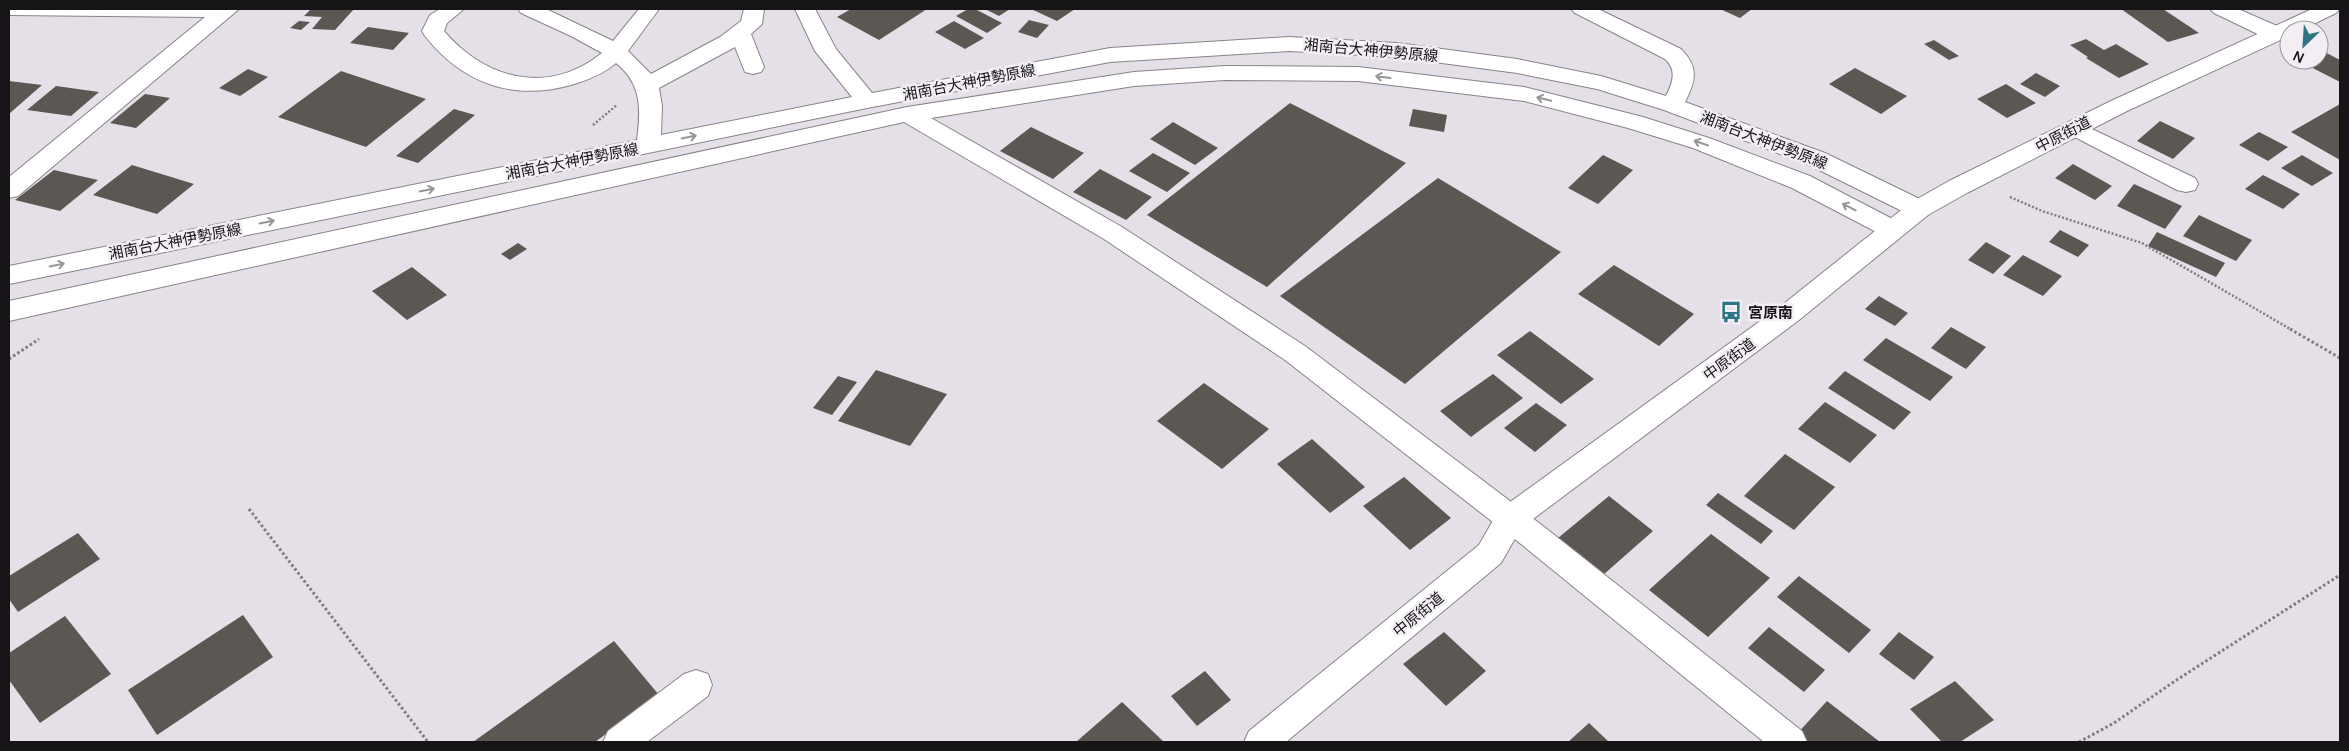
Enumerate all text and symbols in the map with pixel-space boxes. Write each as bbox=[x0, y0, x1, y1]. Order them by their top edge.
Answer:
north arrow bbox=[2279, 20, 2329, 70]
street label: 湘南台大神伊勢原線 bbox=[1303, 34, 1439, 66]
text: N bbox=[2290, 46, 2307, 68]
street label: 湘南台大神伊勢原線 bbox=[901, 59, 1037, 105]
one-way arrow bbox=[1376, 72, 1392, 82]
one-way arrow bbox=[1537, 94, 1553, 103]
street label: 湘南台大神伊勢原線 bbox=[1697, 106, 1831, 174]
street label: 中原街道 bbox=[2031, 111, 2095, 157]
one-way arrow bbox=[680, 132, 696, 141]
street label: 湘南台大神伊勢原線 bbox=[504, 138, 640, 184]
one-way arrow bbox=[1693, 138, 1709, 147]
one-way arrow bbox=[418, 185, 434, 195]
one-way arrow bbox=[1842, 202, 1857, 212]
one-way arrow bbox=[259, 217, 275, 227]
street label: 湘南台大神伊勢原線 bbox=[107, 218, 243, 264]
one-way arrow bbox=[48, 260, 64, 269]
bus stop icon: 宮原南 bbox=[1718, 299, 1744, 325]
place label: 宮原南 bbox=[1748, 302, 1793, 323]
street label: 中原街道 bbox=[1699, 333, 1759, 385]
street label: 中原街道 bbox=[1388, 587, 1448, 641]

